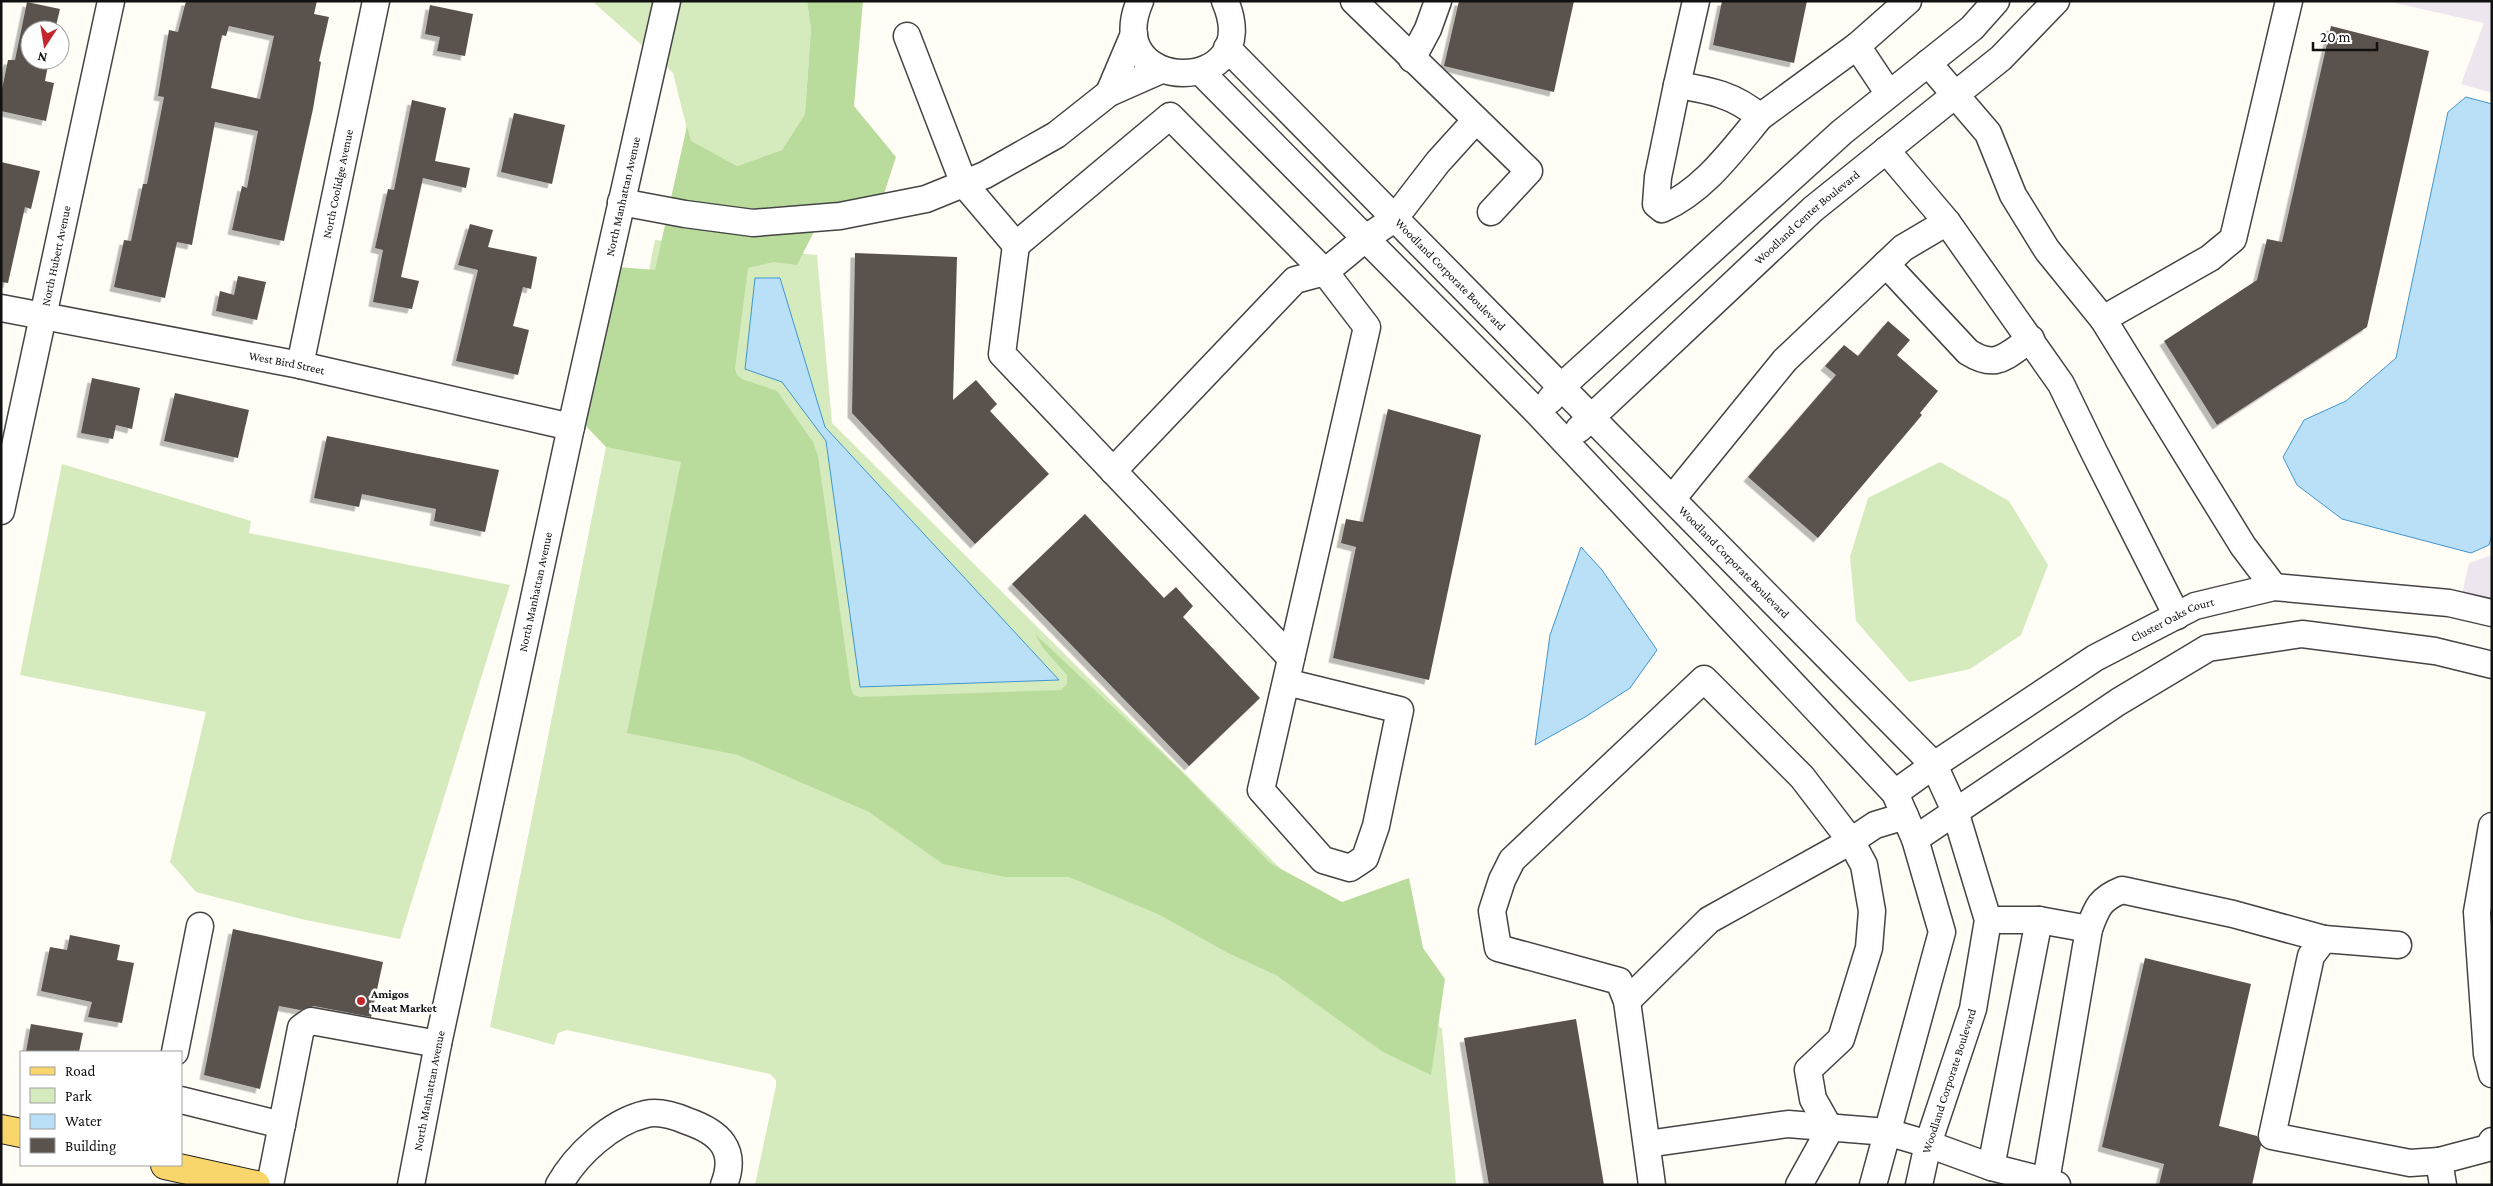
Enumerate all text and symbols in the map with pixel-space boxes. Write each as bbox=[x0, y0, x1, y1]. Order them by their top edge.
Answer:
north arrow bbox=[20, 20, 70, 70]
scale bar bbox=[2313, 20, 2377, 52]
text: 20 m bbox=[2320, 29, 2351, 45]
text: N bbox=[36, 49, 49, 67]
street label: North Coolidge Avenue bbox=[320, 128, 356, 240]
street label: North Manhattan Avenue bbox=[603, 135, 643, 258]
street label: Woodland Center Boulevard bbox=[1751, 167, 1863, 268]
street label: North Hubert Avenue bbox=[38, 204, 74, 307]
street label: Woodland Corporate Boulevard bbox=[1392, 216, 1509, 334]
street label: West Bird Street bbox=[248, 348, 327, 378]
street label: Woodland Corporate Boulevard bbox=[1676, 503, 1793, 621]
street label: North Manhattan Avenue bbox=[516, 531, 555, 653]
street label: Cluster Oaks Court bbox=[2128, 594, 2216, 645]
place label: Amigos Meat Market bbox=[370, 987, 437, 1015]
marker: Amigos Meat Market bbox=[355, 995, 367, 1007]
street label: Woodland Corporate Boulevard bbox=[1919, 1006, 1979, 1155]
street label: North Manhattan Avenue bbox=[411, 1029, 448, 1152]
legend bbox=[20, 1051, 182, 1166]
text: Road bbox=[65, 1063, 96, 1079]
text: Park bbox=[65, 1088, 92, 1104]
text: Water bbox=[65, 1113, 102, 1129]
text: Building bbox=[65, 1138, 116, 1155]

